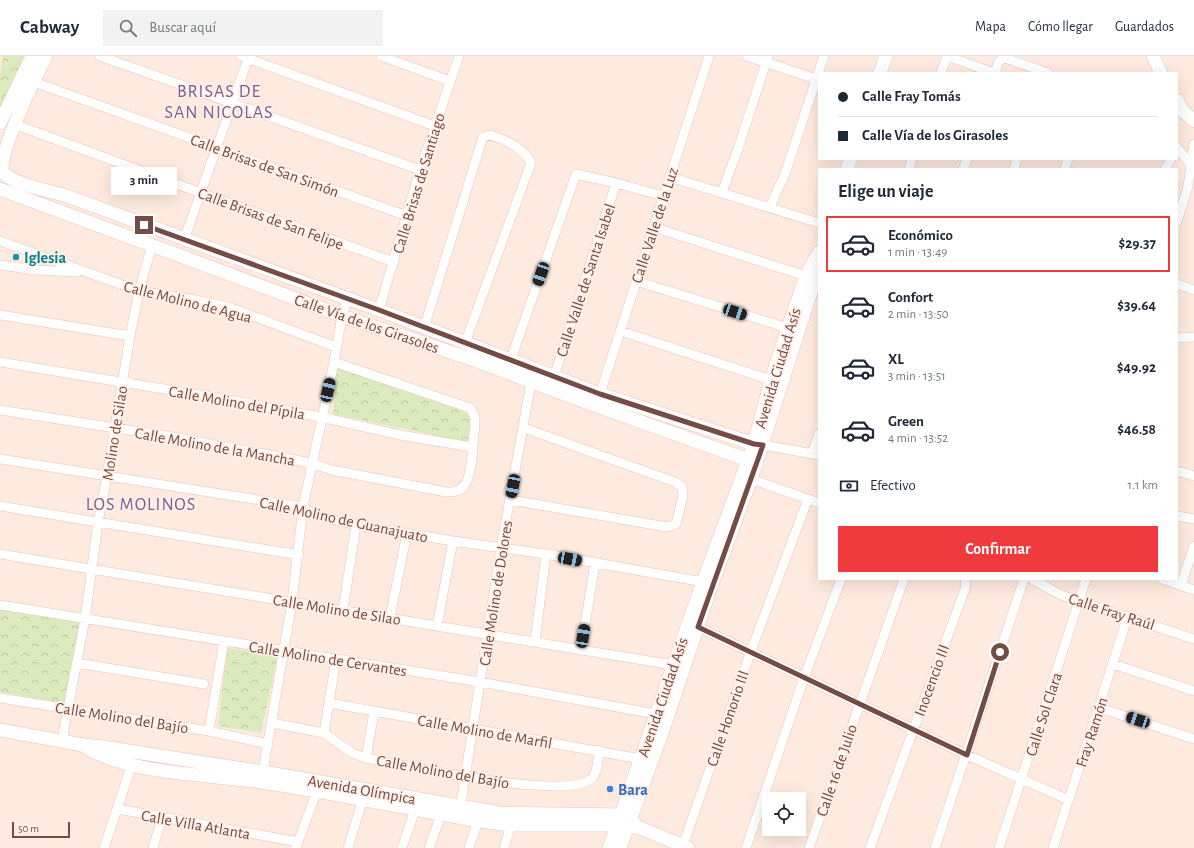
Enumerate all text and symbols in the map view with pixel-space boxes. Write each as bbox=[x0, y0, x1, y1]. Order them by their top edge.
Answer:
search box bbox=[103, 10, 383, 46]
icon: search bbox=[117, 17, 139, 39]
text: Cabway bbox=[20, 18, 79, 37]
text: Buscar aquí bbox=[149, 20, 216, 35]
text: Mapa bbox=[975, 20, 1006, 34]
text: Cómo llegar bbox=[1028, 20, 1093, 34]
text: Guardados bbox=[1115, 20, 1174, 34]
district label: BRISAS DE SAN NICOLAS bbox=[164, 83, 274, 122]
text: Calle Fray Tomás bbox=[862, 89, 961, 104]
street label: Calle Brisas de Santiago bbox=[390, 111, 448, 255]
text: Calle Vía de los Girasoles bbox=[862, 128, 1008, 143]
street label: Calle Brisas de San Simón bbox=[188, 132, 341, 200]
street label: Calle Valle de la Luz bbox=[629, 165, 681, 285]
callout: 3 min bbox=[111, 167, 177, 195]
text: 3 min bbox=[130, 174, 158, 187]
text: Elige un viaje bbox=[838, 183, 933, 201]
street label: Calle Brisas de San Felipe bbox=[196, 185, 346, 253]
street label: Calle Valle de Santa Isabel bbox=[554, 202, 618, 359]
route end bbox=[135, 216, 153, 234]
icon: car bbox=[840, 226, 876, 262]
text: Económico bbox=[888, 228, 953, 243]
text: $29.37 bbox=[1119, 236, 1156, 251]
text: 1 min · 13:49 bbox=[888, 246, 947, 259]
place label: Iglesia bbox=[24, 250, 66, 266]
marker: Iglesia bbox=[11, 252, 21, 262]
car bbox=[531, 261, 551, 287]
street label: Calle Molino de Agua bbox=[122, 278, 253, 326]
icon: car bbox=[840, 288, 876, 324]
text: Confort bbox=[888, 290, 933, 305]
street label: Calle Vía de los Girasoles bbox=[292, 292, 441, 356]
text: $39.64 bbox=[1117, 298, 1156, 313]
car bbox=[722, 303, 748, 321]
street label: Avenida Ciudad Asís bbox=[752, 306, 804, 430]
text: 2 min · 13:50 bbox=[888, 308, 949, 321]
icon: car bbox=[840, 350, 876, 386]
text: XL bbox=[888, 352, 904, 367]
text: $49.92 bbox=[1117, 360, 1156, 375]
text: 3 min · 13:51 bbox=[888, 370, 946, 383]
car bbox=[319, 377, 337, 403]
street label: Calle Molino del Pípila bbox=[167, 383, 306, 423]
street label: Molino de Silao bbox=[100, 385, 130, 482]
icon: car bbox=[840, 412, 876, 448]
text: Green bbox=[888, 414, 924, 429]
text: $46.58 bbox=[1117, 422, 1156, 437]
street label: Calle Molino de la Mancha bbox=[133, 425, 296, 469]
text: 4 min · 13:52 bbox=[888, 432, 948, 445]
car bbox=[505, 473, 521, 499]
icon: cash bbox=[838, 475, 860, 497]
text: Efectivo bbox=[870, 478, 916, 493]
text: 1.1 km bbox=[1128, 479, 1158, 492]
street label: Calle Molino de Guanajuato bbox=[258, 494, 429, 547]
district label: LOS MOLINOS bbox=[86, 496, 196, 514]
street label: Calle Molino de Dolores bbox=[477, 519, 515, 667]
button: Confirmar bbox=[838, 526, 1158, 572]
car bbox=[557, 551, 583, 567]
street label: Calle Fray Raúl bbox=[1066, 590, 1157, 634]
street label: Calle Molino de Silao bbox=[272, 592, 402, 628]
car bbox=[575, 623, 591, 649]
street label: Avenida Ciudad Asís bbox=[635, 635, 691, 759]
street label: Calle Molino de Cervantes bbox=[248, 639, 408, 679]
street label: Inocencio III bbox=[912, 642, 952, 719]
route start bbox=[991, 643, 1009, 661]
street label: Calle Honorio III bbox=[704, 668, 752, 768]
street label: Calle Sol Clara bbox=[1023, 670, 1065, 758]
street label: Fray Ramón bbox=[1073, 695, 1112, 770]
street label: Calle Molino del Bajío bbox=[54, 700, 190, 737]
car bbox=[1125, 711, 1151, 729]
street label: Calle Molino de Marfil bbox=[416, 712, 553, 752]
street label: Calle 16 de Julio bbox=[814, 722, 860, 818]
street label: Calle Molino del Bajío bbox=[375, 752, 511, 793]
street label: Avenida Olímpica bbox=[307, 773, 417, 807]
place label: Bara bbox=[618, 782, 648, 798]
marker: Bara bbox=[605, 784, 615, 794]
map controls bbox=[762, 792, 806, 836]
button: locate bbox=[762, 792, 806, 836]
street label: Calle Villa Atlanta bbox=[140, 808, 252, 842]
scale bar bbox=[12, 820, 70, 839]
text: 50 m bbox=[18, 823, 39, 834]

